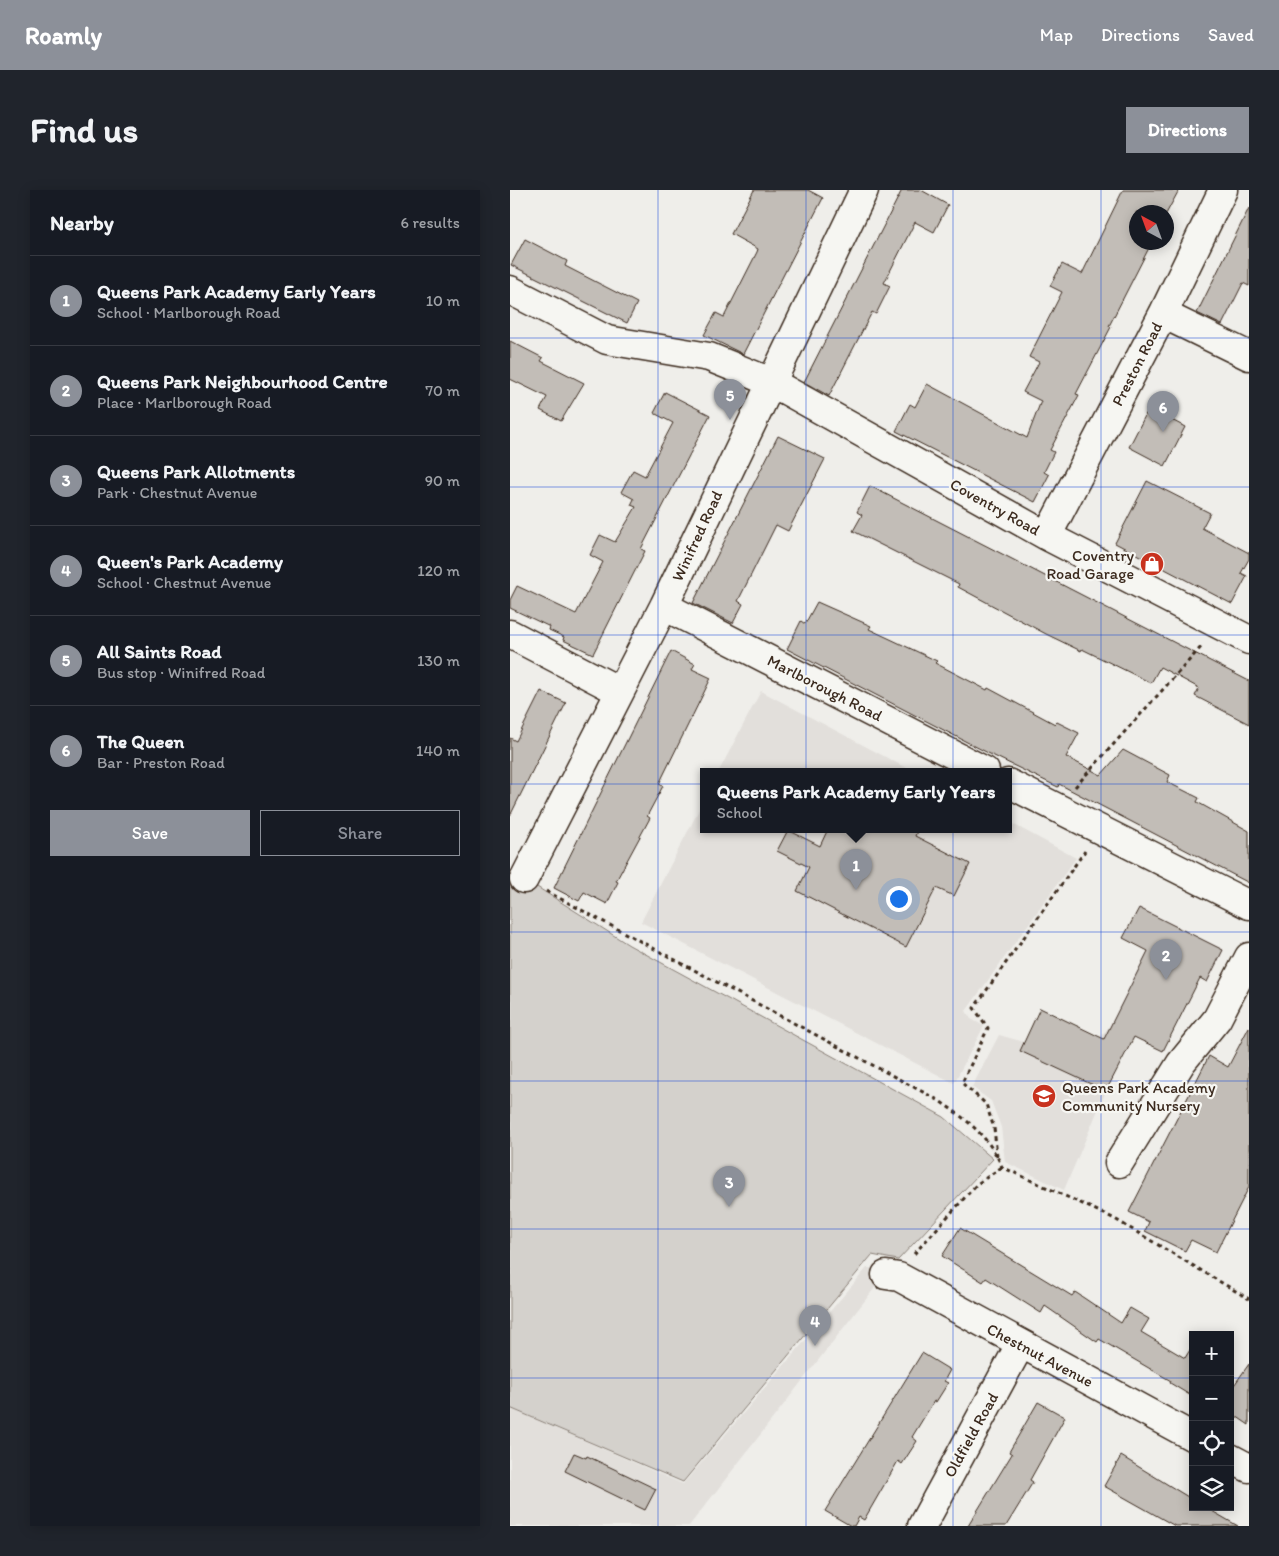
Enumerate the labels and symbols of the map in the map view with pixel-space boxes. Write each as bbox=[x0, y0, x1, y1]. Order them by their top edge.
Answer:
north arrow bbox=[1129, 205, 1174, 250]
street label: Preston Road bbox=[1108, 318, 1166, 409]
pin: 5 bbox=[714, 379, 746, 420]
pin: 6 bbox=[1147, 391, 1179, 432]
street label: Coventry Road bbox=[947, 474, 1044, 540]
street label: Winifred Road bbox=[668, 487, 726, 584]
place label: Coventry Road Garage bbox=[1046, 546, 1134, 583]
shop icon: Coventry Road Garage bbox=[1139, 551, 1165, 577]
street label: Marlborough Road bbox=[764, 651, 886, 725]
pin: 1 bbox=[840, 849, 872, 890]
your location bbox=[886, 886, 912, 912]
pin: 2 bbox=[1150, 939, 1182, 980]
place label: Queens Park Academy Community Nursery bbox=[1062, 1078, 1216, 1115]
school or university icon: Queens Park Academy Community Nursery bbox=[1031, 1083, 1057, 1109]
pin: 3 bbox=[713, 1166, 745, 1207]
pin: 4 bbox=[799, 1305, 831, 1346]
street label: Chestnut Avenue bbox=[984, 1319, 1096, 1391]
street label: Oldfield Road bbox=[940, 1389, 1002, 1481]

